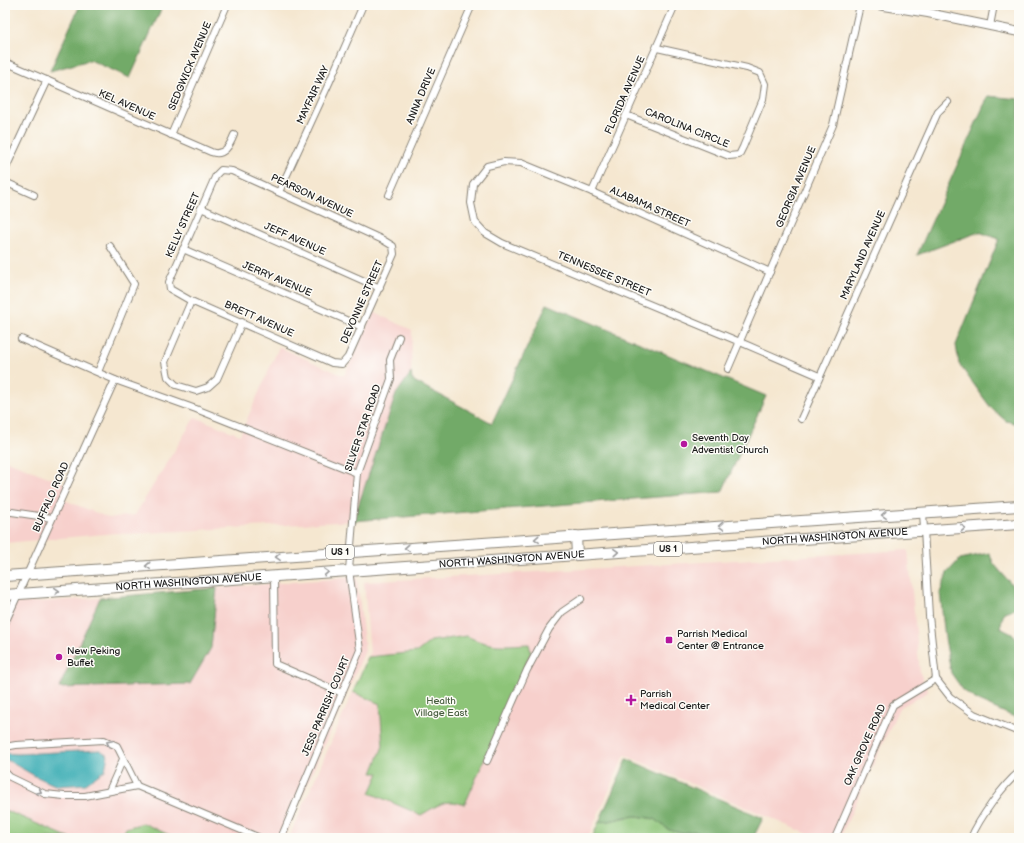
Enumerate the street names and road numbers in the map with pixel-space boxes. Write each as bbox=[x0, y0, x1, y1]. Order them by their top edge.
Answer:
street label: SEDGWICK AVENUE bbox=[166, 19, 214, 112]
street label: FLORIDA AVENUE bbox=[602, 54, 648, 136]
street label: MAYFAIR WAY bbox=[294, 64, 332, 126]
street label: ANNA DRIVE bbox=[404, 66, 438, 126]
street label: KEL AVENUE bbox=[97, 87, 158, 123]
street label: CAROLINA CIRCLE bbox=[643, 106, 731, 151]
street label: GEORGIA AVENUE bbox=[773, 144, 819, 230]
street label: PEARSON AVENUE bbox=[269, 172, 355, 221]
street label: ALABAMA STREET bbox=[608, 184, 692, 230]
street label: KELLY STREET bbox=[163, 191, 203, 259]
street label: MARYLAND AVENUE bbox=[838, 208, 888, 302]
street label: JEFF AVENUE bbox=[262, 220, 328, 258]
street label: TENNESSEE STREET bbox=[556, 249, 652, 299]
street label: JERRY AVENUE bbox=[240, 259, 314, 299]
street label: DEVONNE STREET bbox=[338, 259, 386, 345]
street label: BRETT AVENUE bbox=[222, 298, 296, 340]
street label: SILVER STAR ROAD bbox=[343, 383, 383, 473]
street label: BUFFALO ROAD bbox=[30, 460, 72, 534]
street label: NORTH WASHINGTON AVENUE bbox=[762, 526, 909, 548]
road number: US 1 bbox=[654, 542, 682, 556]
road number: US 1 bbox=[326, 545, 354, 559]
street label: NORTH WASHINGTON AVENUE bbox=[438, 548, 586, 571]
street label: NORTH WASHINGTON AVENUE bbox=[115, 571, 262, 593]
street label: JESS PARRISH COURT bbox=[300, 654, 352, 758]
street label: OAK GROVE ROAD bbox=[842, 702, 888, 788]

